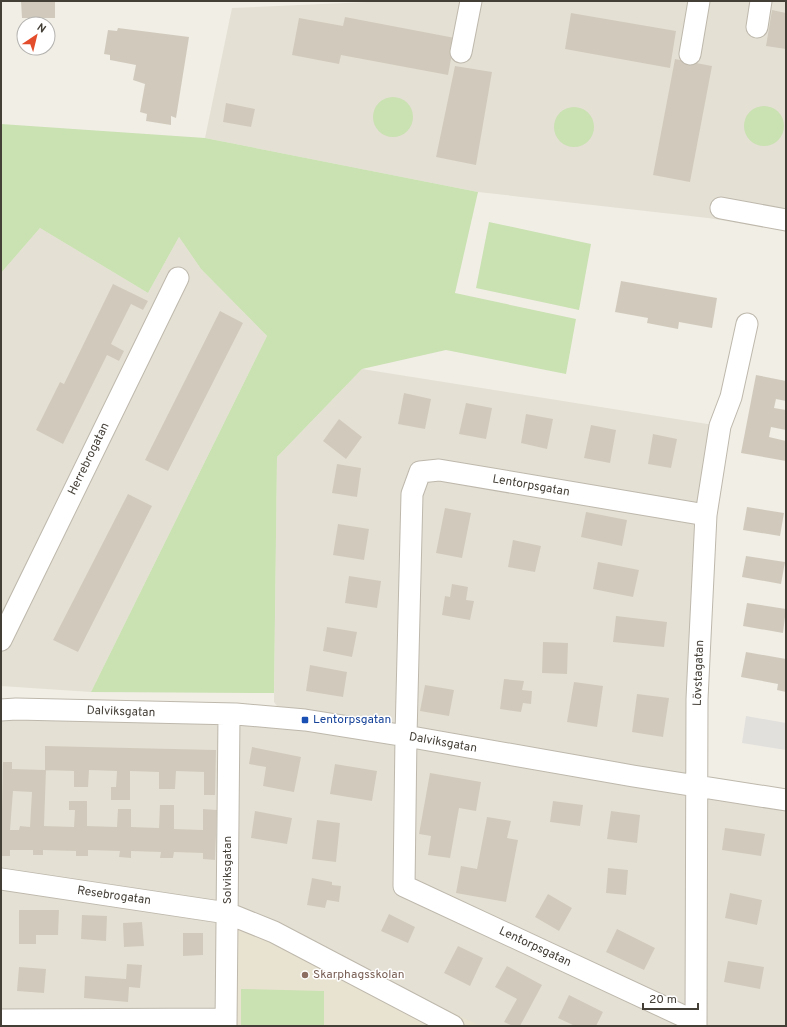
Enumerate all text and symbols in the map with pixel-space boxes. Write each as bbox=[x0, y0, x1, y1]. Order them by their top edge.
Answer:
north arrow bbox=[16, 16, 56, 56]
text: N bbox=[34, 21, 48, 37]
street label: Herrebrogatan bbox=[64, 420, 114, 498]
street label: Lentorpsgatan bbox=[491, 471, 571, 501]
street label: Lövstagatan bbox=[690, 640, 708, 706]
street label: Dalviksgatan bbox=[86, 703, 156, 721]
place label: Lentorpsgatan bbox=[313, 712, 391, 728]
marker: Lentorpsgatan bbox=[300, 715, 310, 725]
street label: Dalviksgatan bbox=[408, 729, 478, 757]
street label: Solviksgatan bbox=[220, 836, 236, 904]
street label: Resebrogatan bbox=[76, 883, 152, 909]
street label: Lentorpsgatan bbox=[496, 923, 574, 971]
place label: Skarphagsskolan bbox=[313, 967, 405, 983]
marker: Skarphagsskolan bbox=[300, 970, 310, 980]
scale bar bbox=[643, 985, 698, 1011]
text: 20 m bbox=[649, 992, 677, 1008]

